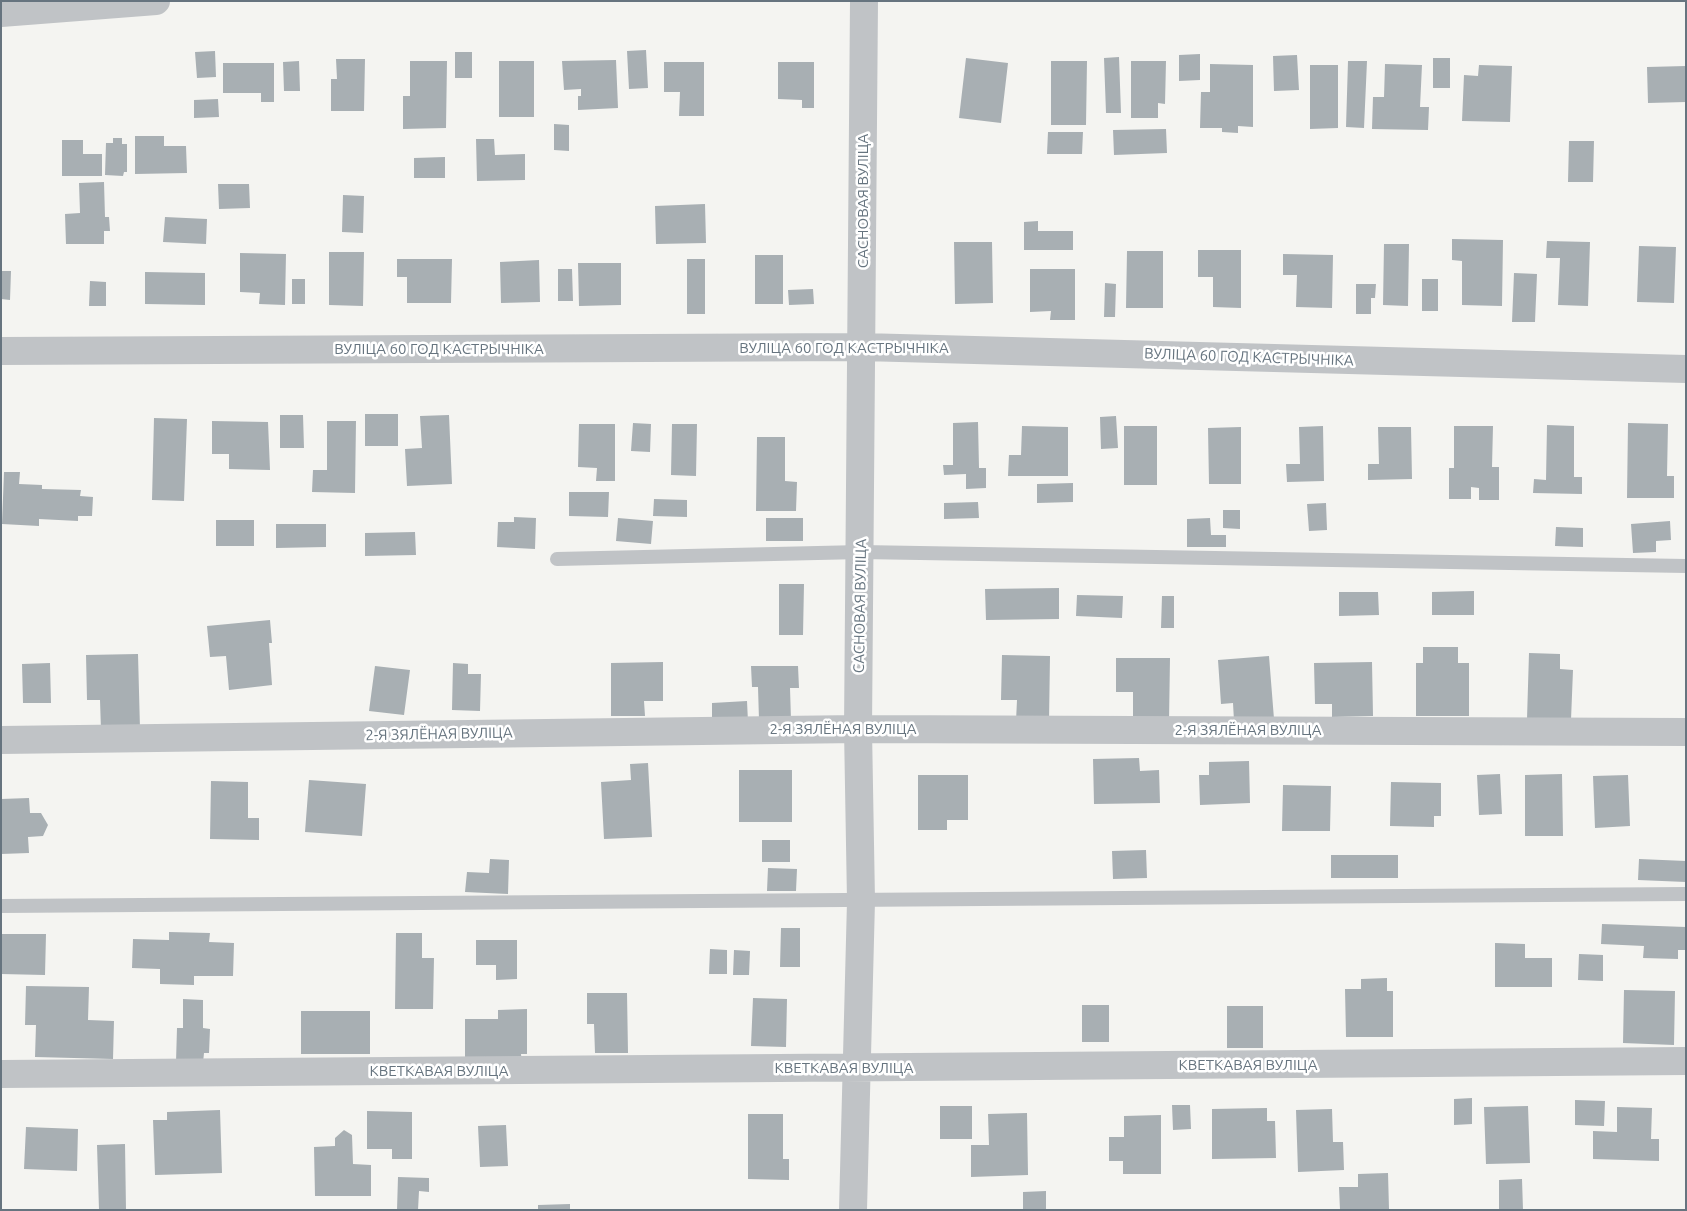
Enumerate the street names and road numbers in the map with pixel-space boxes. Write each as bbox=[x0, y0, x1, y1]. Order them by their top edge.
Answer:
street label: САСНОВАЯ ВУЛІЦА bbox=[854, 134, 872, 268]
street label: ВУЛІЦА 60 ГОД КАСТРЫЧНІКА bbox=[739, 339, 949, 357]
street label: ВУЛІЦА 60 ГОД КАСТРЫЧНІКА bbox=[334, 340, 544, 358]
street label: ВУЛІЦА 60 ГОД КАСТРЫЧНІКА bbox=[1144, 344, 1354, 370]
street label: САСНОВАЯ ВУЛІЦА bbox=[850, 539, 870, 673]
street label: 2-Я ЗЯЛЁНАЯ ВУЛІЦА bbox=[769, 720, 917, 738]
street label: 2-Я ЗЯЛЁНАЯ ВУЛІЦА bbox=[1174, 721, 1322, 739]
street label: 2-Я ЗЯЛЁНАЯ ВУЛІЦА bbox=[365, 724, 513, 744]
street label: КВЕТКАВАЯ ВУЛІЦА bbox=[1179, 1056, 1317, 1074]
street label: КВЕТКАВАЯ ВУЛІЦА bbox=[775, 1059, 913, 1077]
street label: КВЕТКАВАЯ ВУЛІЦА bbox=[370, 1062, 508, 1080]

